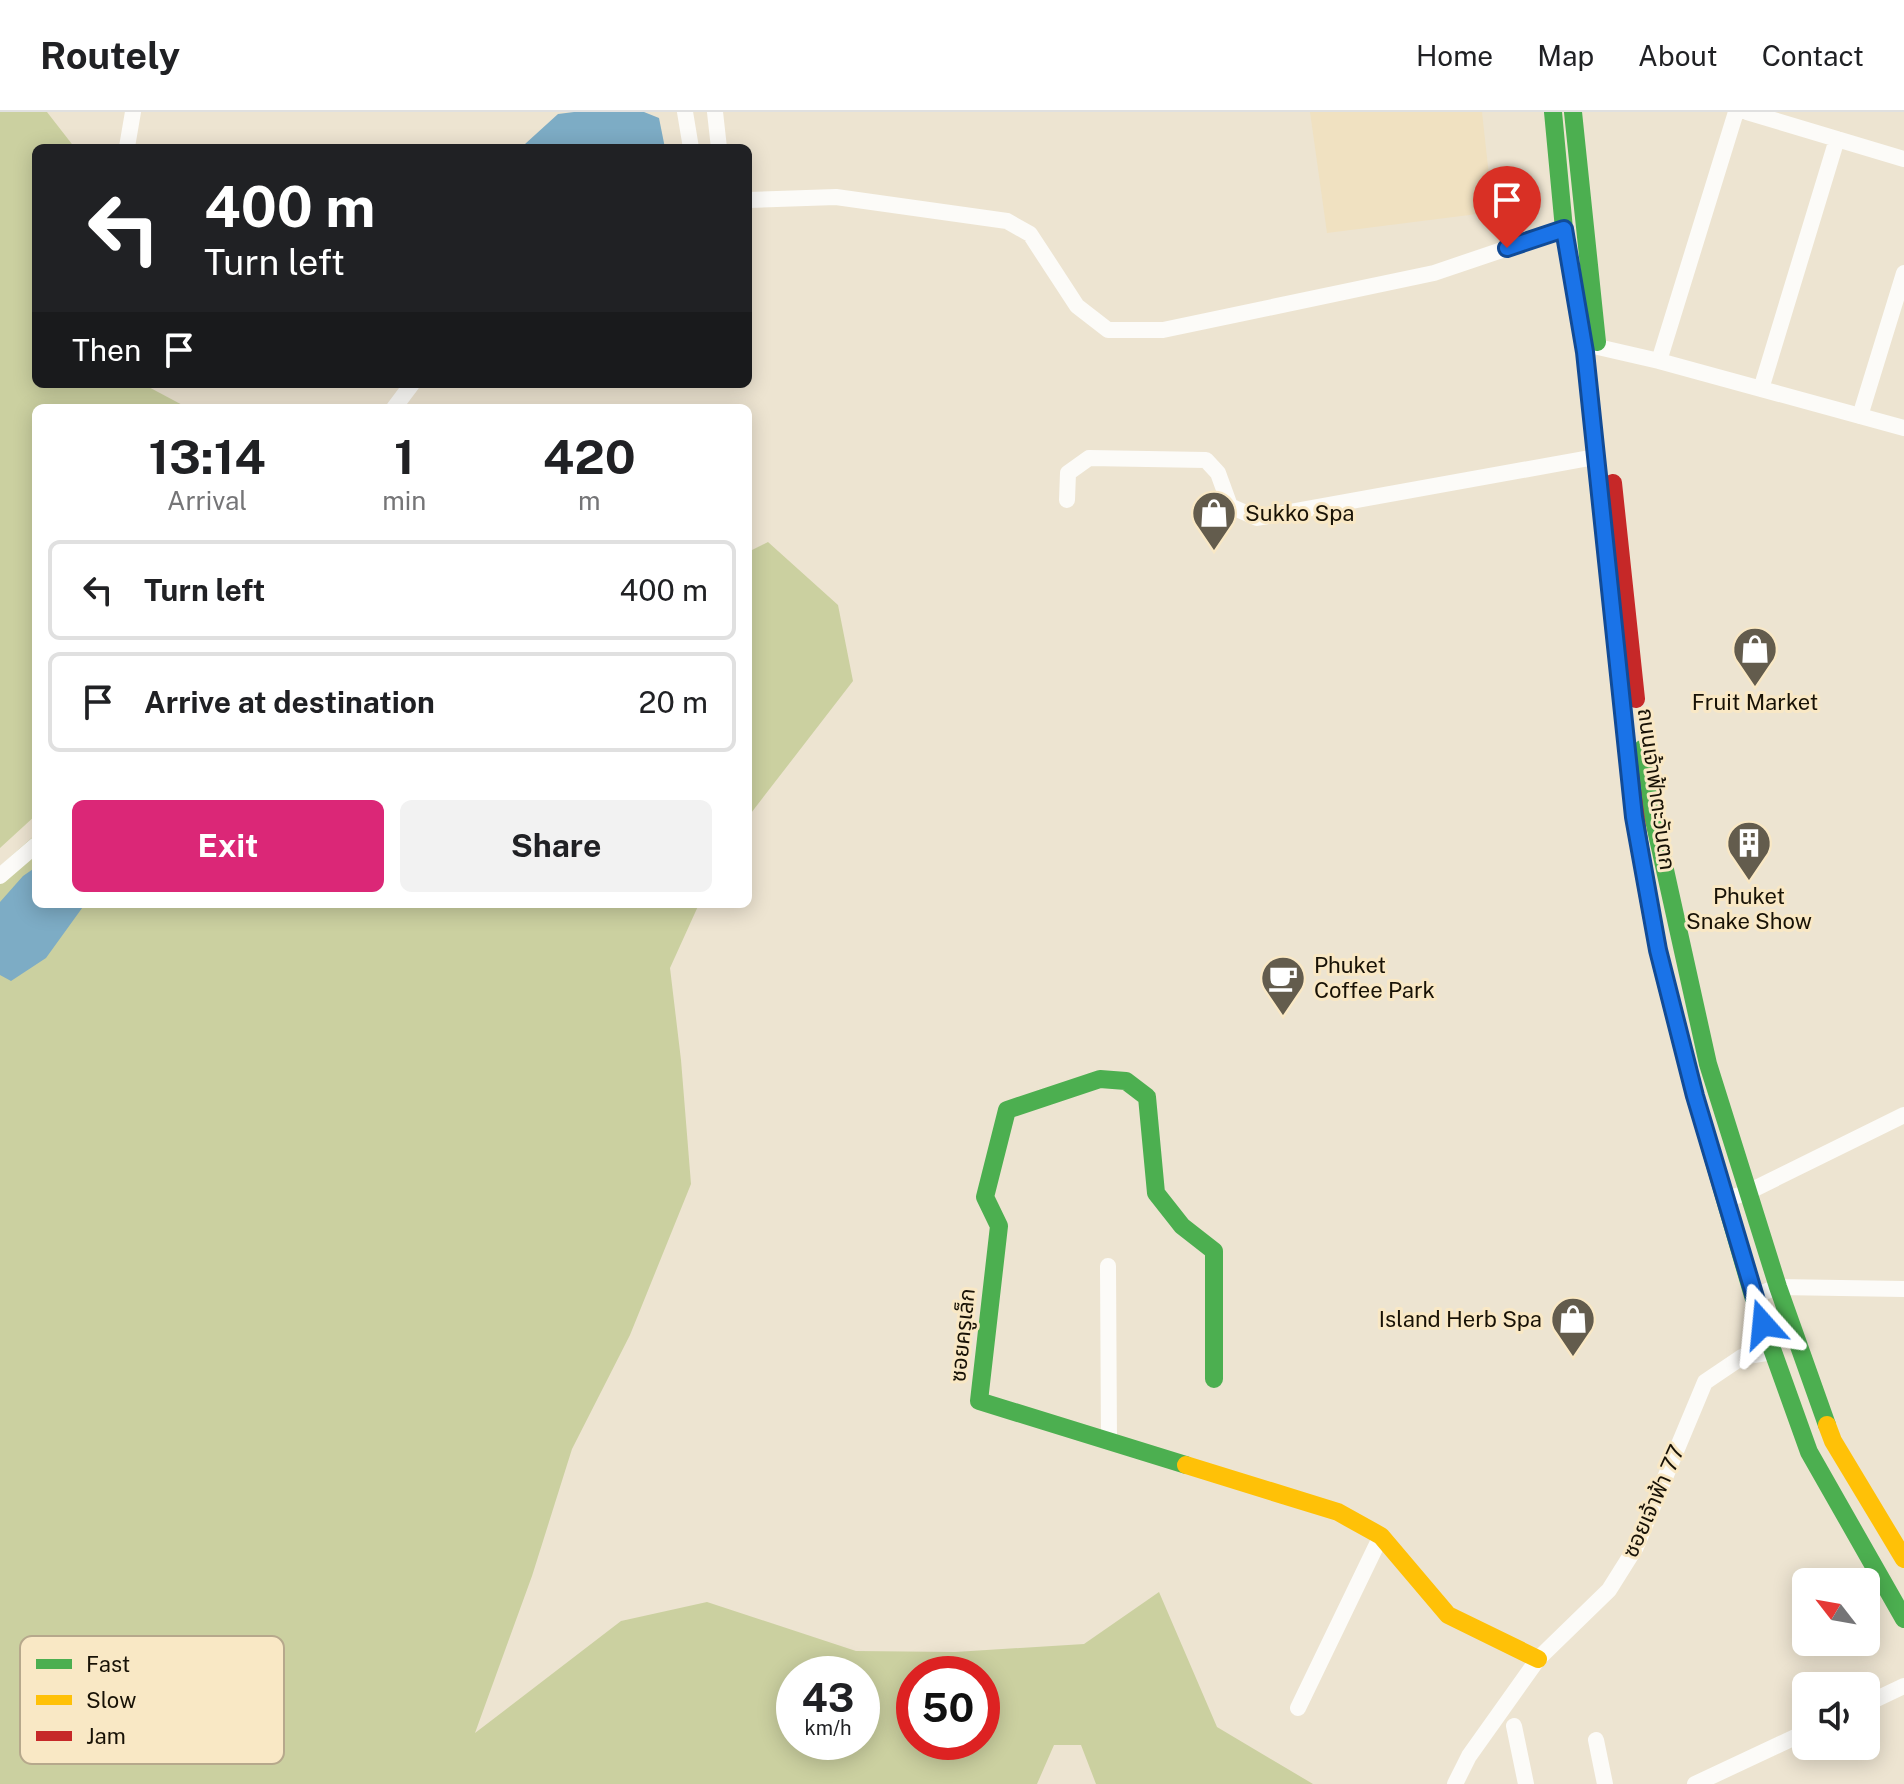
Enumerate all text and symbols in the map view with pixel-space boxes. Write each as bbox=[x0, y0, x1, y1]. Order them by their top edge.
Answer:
text: Routely bbox=[40, 33, 180, 78]
text: Home bbox=[1416, 39, 1493, 72]
text: Map bbox=[1537, 39, 1594, 72]
text: About bbox=[1638, 39, 1718, 72]
text: Contact bbox=[1762, 39, 1864, 72]
pin bbox=[1473, 166, 1541, 248]
text: 400 m bbox=[204, 174, 376, 240]
icon: left bbox=[72, 176, 176, 280]
icon: arrive bbox=[1485, 178, 1529, 222]
text: Turn left bbox=[204, 241, 345, 283]
icon: arrive bbox=[157, 328, 201, 372]
text: Then bbox=[72, 332, 141, 368]
text: 13:14 bbox=[148, 428, 266, 485]
text: 1 bbox=[394, 428, 415, 485]
text: 420 bbox=[543, 428, 636, 485]
text: Arrival bbox=[167, 485, 247, 516]
text: min bbox=[382, 485, 426, 516]
text: m bbox=[578, 485, 600, 516]
shop icon: Sukko Spa bbox=[1190, 489, 1238, 552]
place label: Sukko Spa bbox=[1245, 500, 1354, 526]
icon: left bbox=[76, 568, 120, 612]
text: Turn left bbox=[144, 572, 265, 608]
text: 400 m bbox=[619, 572, 708, 608]
shop icon: Fruit Market bbox=[1731, 625, 1779, 688]
icon: arrive bbox=[76, 680, 120, 724]
text: Arrive at destination bbox=[144, 684, 435, 720]
text: 20 m bbox=[639, 684, 708, 720]
place label: Fruit Market bbox=[1692, 689, 1818, 715]
street label: ถนนเจ้าฟ้าตะวันตก bbox=[1633, 706, 1681, 872]
button: Exit bbox=[72, 800, 384, 892]
button: Share bbox=[400, 800, 712, 892]
building icon: Phuket Snake Show bbox=[1725, 819, 1773, 882]
place label: Phuket Snake Show bbox=[1686, 883, 1812, 934]
place label: Phuket Coffee Park bbox=[1314, 952, 1435, 1003]
cafe icon: Phuket Coffee Park bbox=[1259, 954, 1307, 1017]
position arrow bbox=[1721, 1282, 1805, 1366]
street label: ซอยครูเล็ก bbox=[944, 1287, 981, 1383]
shop icon: Island Herb Spa bbox=[1549, 1295, 1597, 1358]
place label: Island Herb Spa bbox=[1379, 1306, 1542, 1332]
street label: ซอยเจ้าฟ้า 77 bbox=[1617, 1441, 1689, 1561]
north arrow bbox=[1792, 1568, 1880, 1656]
map controls bbox=[1792, 1568, 1880, 1760]
legend bbox=[20, 1636, 284, 1764]
text: Fast bbox=[86, 1651, 130, 1677]
speed limit sign: 50 bbox=[896, 1656, 1000, 1760]
button: sound bbox=[1792, 1672, 1880, 1760]
text: 43 bbox=[802, 1674, 854, 1721]
text: Slow bbox=[86, 1687, 136, 1713]
text: km/h bbox=[804, 1716, 852, 1740]
text: Jam bbox=[86, 1723, 126, 1749]

